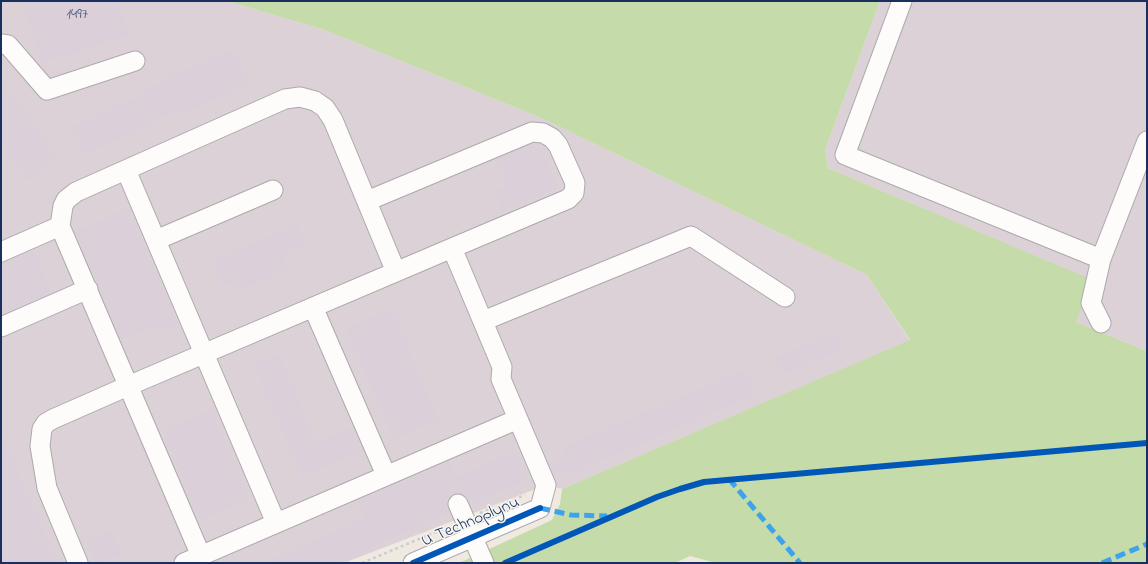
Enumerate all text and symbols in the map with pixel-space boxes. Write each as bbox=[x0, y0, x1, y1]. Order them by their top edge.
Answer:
house number: 1497 bbox=[66, 7, 88, 25]
street label: U Technoplynu bbox=[419, 493, 523, 553]

